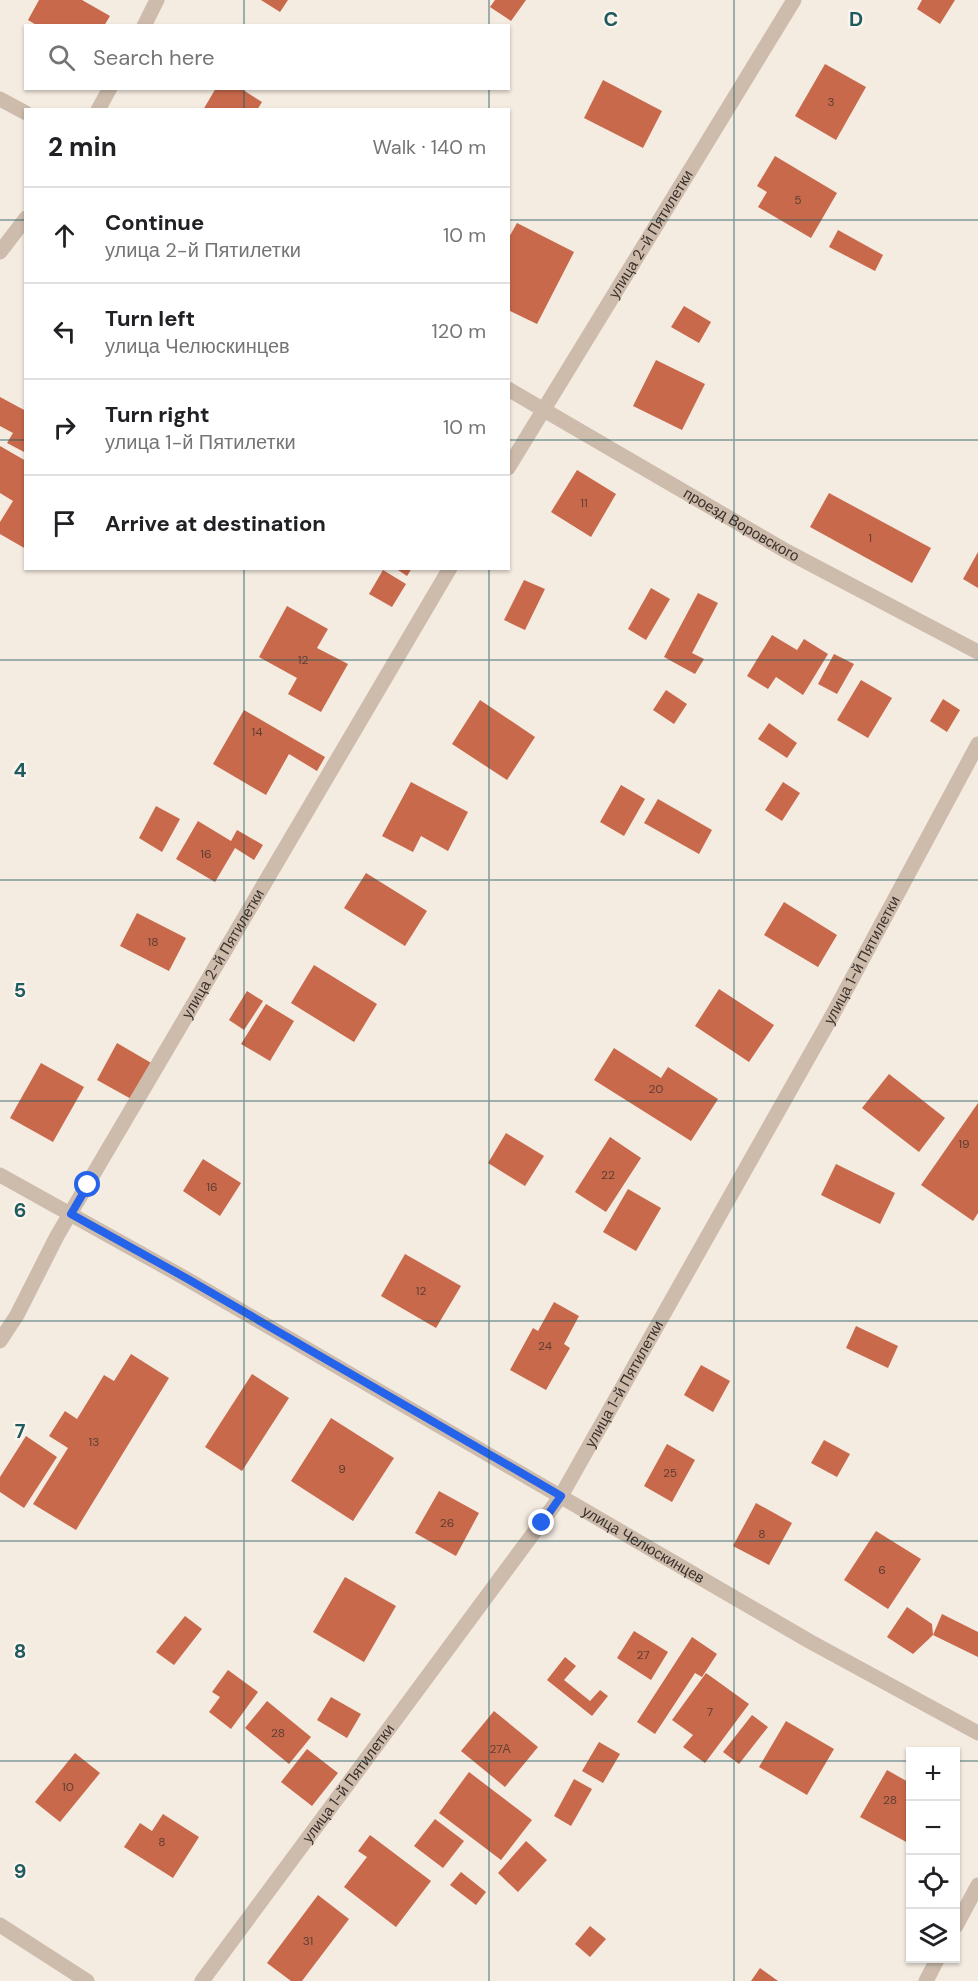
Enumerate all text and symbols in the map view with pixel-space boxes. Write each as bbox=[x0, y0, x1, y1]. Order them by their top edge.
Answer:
text: C bbox=[604, 6, 618, 32]
text: D bbox=[849, 6, 863, 32]
search box bbox=[24, 24, 510, 90]
icon: search bbox=[45, 41, 78, 74]
text: Search here bbox=[93, 43, 214, 72]
house number: 3 bbox=[827, 94, 835, 110]
text: 2 min bbox=[48, 130, 117, 164]
text: Walk · 140 m bbox=[372, 134, 486, 160]
street label: улица 2-й Пятилетки bbox=[604, 166, 698, 302]
house number: 5 bbox=[794, 192, 802, 208]
text: Continue bbox=[105, 208, 204, 237]
icon: ahead bbox=[48, 219, 81, 252]
text: 10 m bbox=[443, 222, 486, 248]
text: улица 2-й Пятилетки bbox=[105, 237, 301, 263]
text: Turn left bbox=[105, 304, 195, 333]
icon: left bbox=[48, 315, 81, 348]
text: 120 m bbox=[432, 318, 486, 344]
text: улица Челюскинцев bbox=[105, 333, 290, 359]
text: Turn right bbox=[105, 400, 210, 429]
icon: right bbox=[48, 411, 81, 444]
text: 10 m bbox=[443, 414, 486, 440]
text: улица 1-й Пятилетки bbox=[105, 429, 296, 455]
street label: проезд Воровского bbox=[680, 483, 803, 566]
house number: 11 bbox=[580, 495, 588, 511]
icon: arrive bbox=[48, 507, 81, 540]
text: Arrive at destination bbox=[105, 509, 326, 538]
house number: 1 bbox=[868, 530, 872, 546]
house number: 12 bbox=[298, 652, 308, 668]
house number: 14 bbox=[251, 724, 263, 740]
text: 4 bbox=[14, 757, 27, 783]
house number: 16 bbox=[200, 846, 212, 862]
street label: улица 2-й Пятилетки bbox=[177, 885, 269, 1022]
street label: улица 1-й Пятилетки bbox=[819, 892, 905, 1028]
house number: 18 bbox=[147, 934, 159, 950]
text: 5 bbox=[14, 977, 26, 1003]
house number: 20 bbox=[648, 1081, 664, 1097]
house number: 19 bbox=[958, 1136, 970, 1152]
house number: 22 bbox=[601, 1167, 615, 1183]
route start bbox=[74, 1171, 100, 1197]
house number: 16 bbox=[206, 1179, 218, 1195]
text: 6 bbox=[14, 1197, 26, 1223]
house number: 12 bbox=[416, 1283, 426, 1299]
street label: улица 1-й Пятилетки bbox=[580, 1317, 668, 1451]
house number: 24 bbox=[538, 1338, 552, 1354]
text: 7 bbox=[15, 1418, 26, 1444]
house number: 13 bbox=[89, 1434, 99, 1450]
house number: 9 bbox=[338, 1461, 346, 1477]
house number: 25 bbox=[663, 1465, 677, 1481]
street label: улица Челюскинцев bbox=[578, 1501, 708, 1588]
route end bbox=[528, 1509, 554, 1535]
house number: 26 bbox=[440, 1515, 454, 1531]
house number: 8 bbox=[758, 1526, 766, 1542]
house number: 6 bbox=[878, 1562, 886, 1578]
text: 8 bbox=[14, 1638, 26, 1664]
house number: 27 bbox=[636, 1647, 650, 1663]
house number: 7 bbox=[707, 1704, 713, 1720]
street label: улица 1-й Пятилетки bbox=[298, 1720, 399, 1847]
house number: 28 bbox=[271, 1725, 285, 1741]
house number: 27А bbox=[489, 1741, 511, 1757]
map controls bbox=[906, 1747, 960, 1963]
button: + bbox=[906, 1747, 960, 1801]
house number: 10 bbox=[62, 1779, 74, 1795]
house number: 28 bbox=[883, 1792, 897, 1808]
button: − bbox=[906, 1801, 960, 1855]
house number: 8 bbox=[158, 1834, 166, 1850]
button: locate bbox=[906, 1855, 960, 1909]
text: 9 bbox=[14, 1858, 26, 1884]
button: layers bbox=[906, 1909, 960, 1963]
house number: 31 bbox=[303, 1933, 313, 1949]

